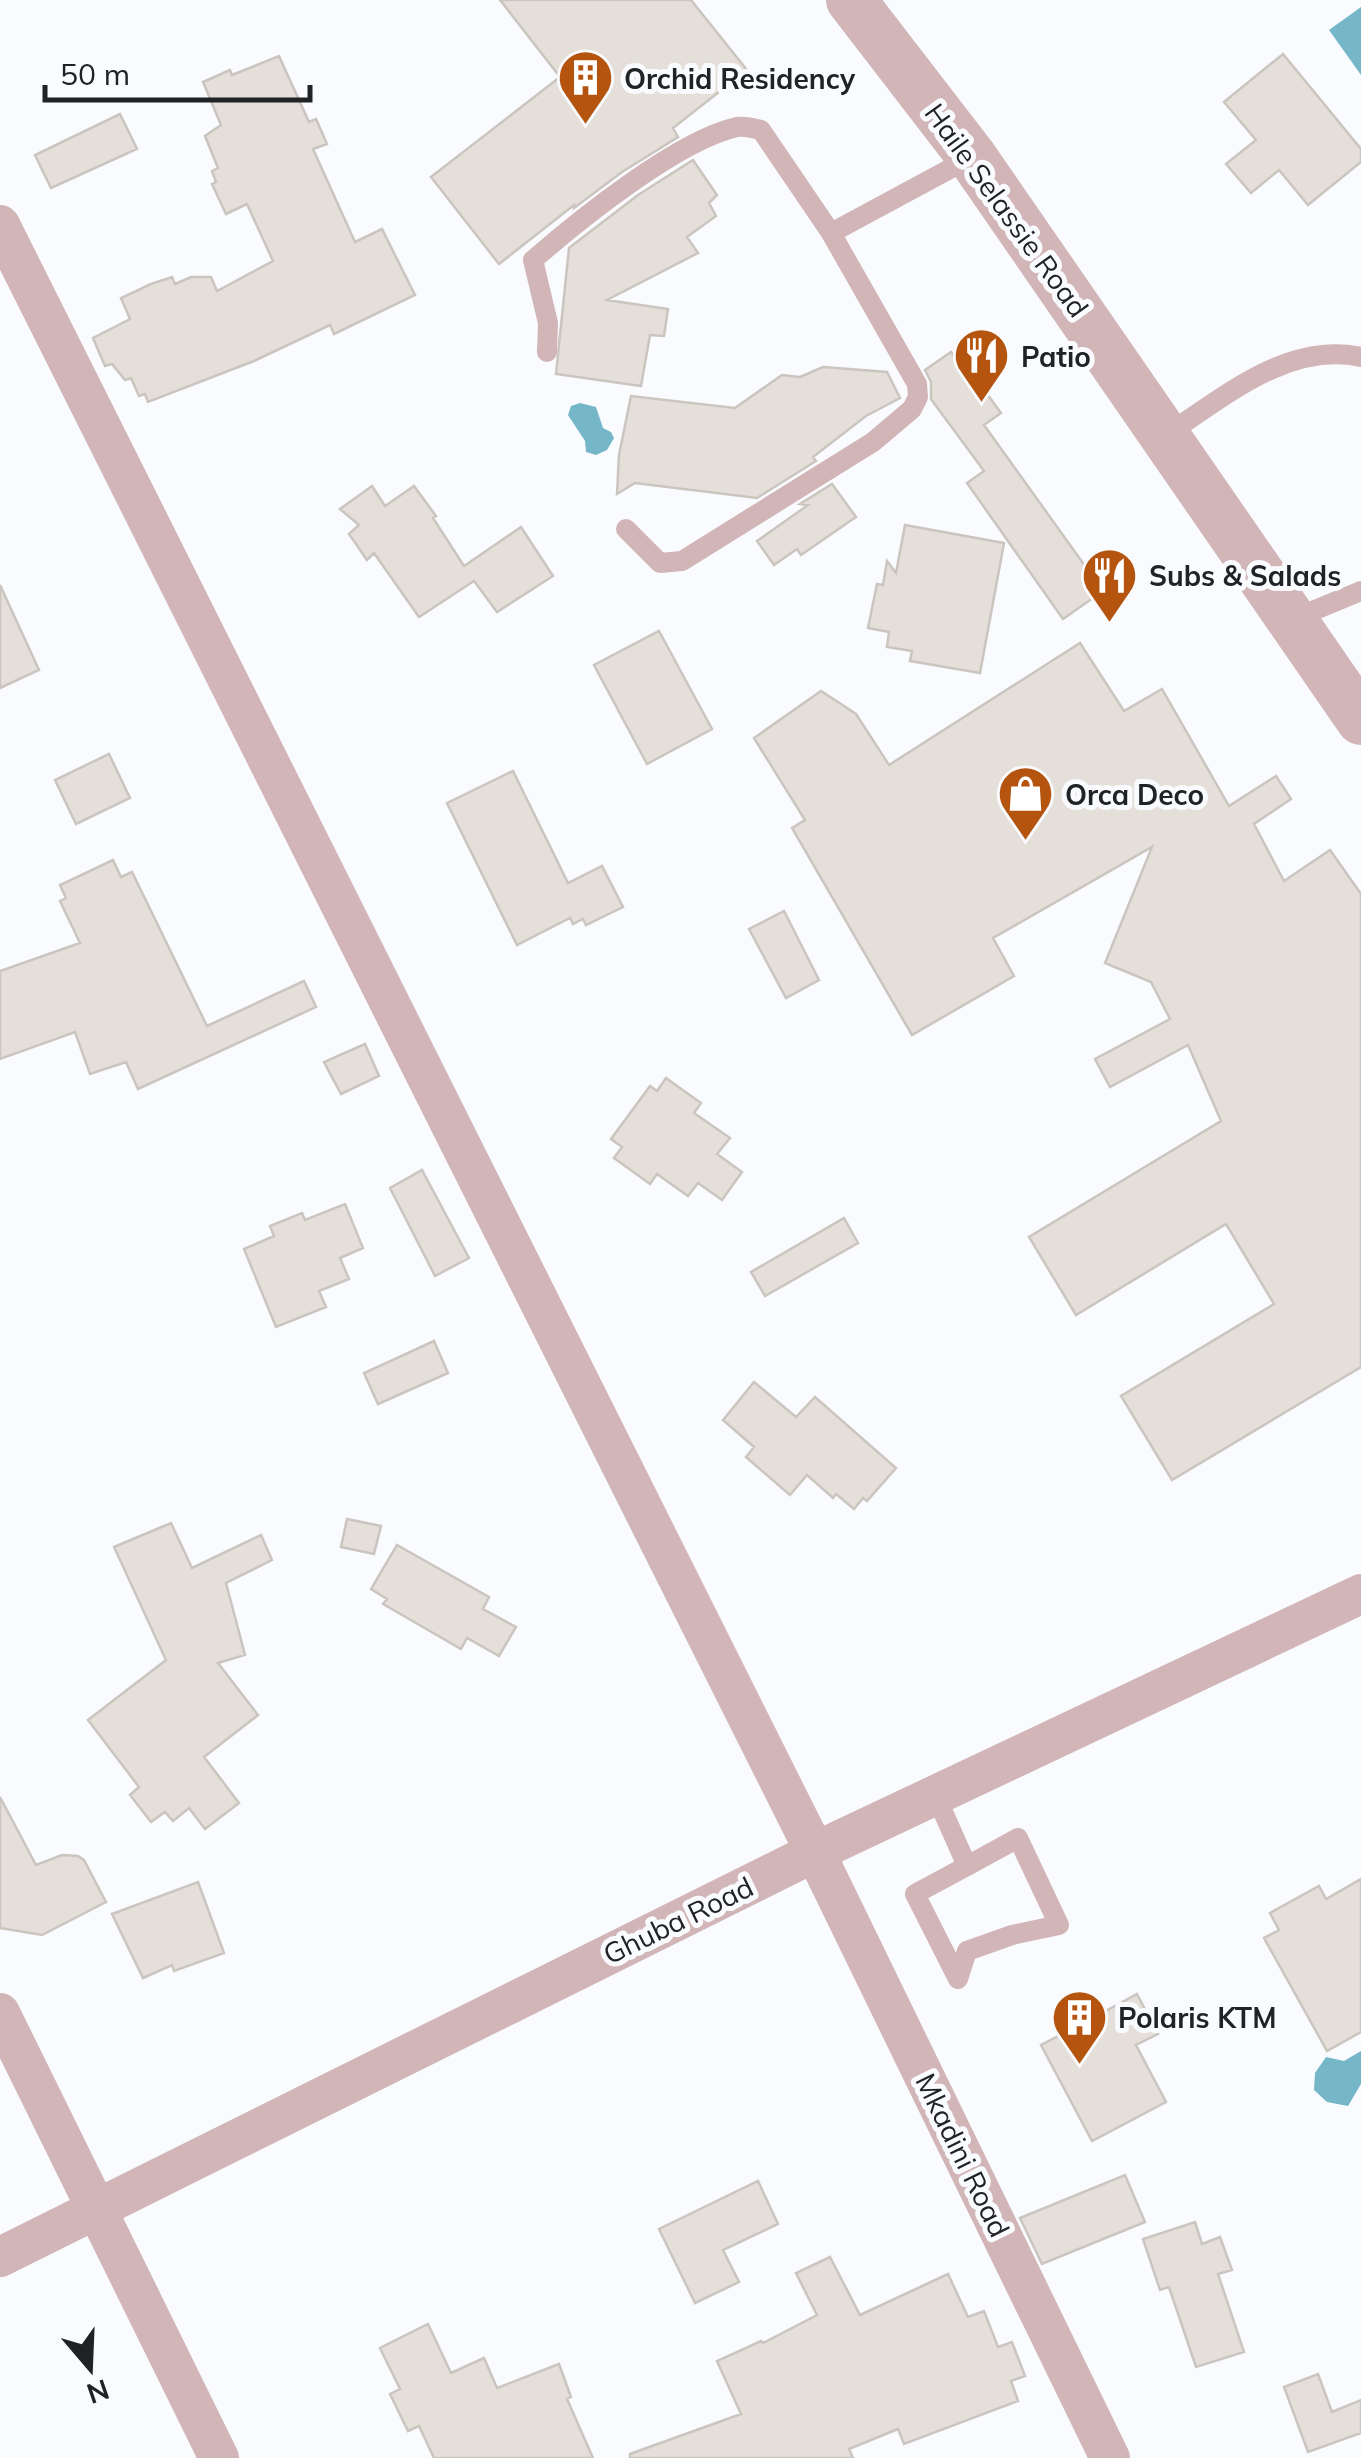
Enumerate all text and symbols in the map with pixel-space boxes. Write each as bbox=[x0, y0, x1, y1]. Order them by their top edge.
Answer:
scale bar bbox=[45, 40, 310, 102]
building icon: Orchid Residency bbox=[555, 48, 615, 127]
text: 50 m bbox=[60, 55, 130, 93]
place label: Orchid Residency bbox=[624, 61, 856, 96]
street label: Haile Selassie Road bbox=[918, 96, 1096, 324]
restaurant icon: Patio bbox=[952, 326, 1012, 405]
place label: Patio bbox=[1021, 339, 1091, 374]
restaurant icon: Subs & Salads bbox=[1080, 545, 1140, 624]
place label: Subs & Salads bbox=[1149, 558, 1341, 593]
shop icon: Orca Deco bbox=[996, 764, 1056, 843]
place label: Orca Deco bbox=[1065, 777, 1204, 812]
street label: Ghuba Road bbox=[597, 1869, 759, 1971]
building icon: Polaris KTM bbox=[1049, 1987, 1109, 2066]
place label: Polaris KTM bbox=[1118, 2000, 1277, 2035]
street label: Mkadini Road bbox=[908, 2068, 1018, 2242]
north arrow bbox=[40, 2318, 140, 2418]
text: N bbox=[83, 2372, 114, 2412]

